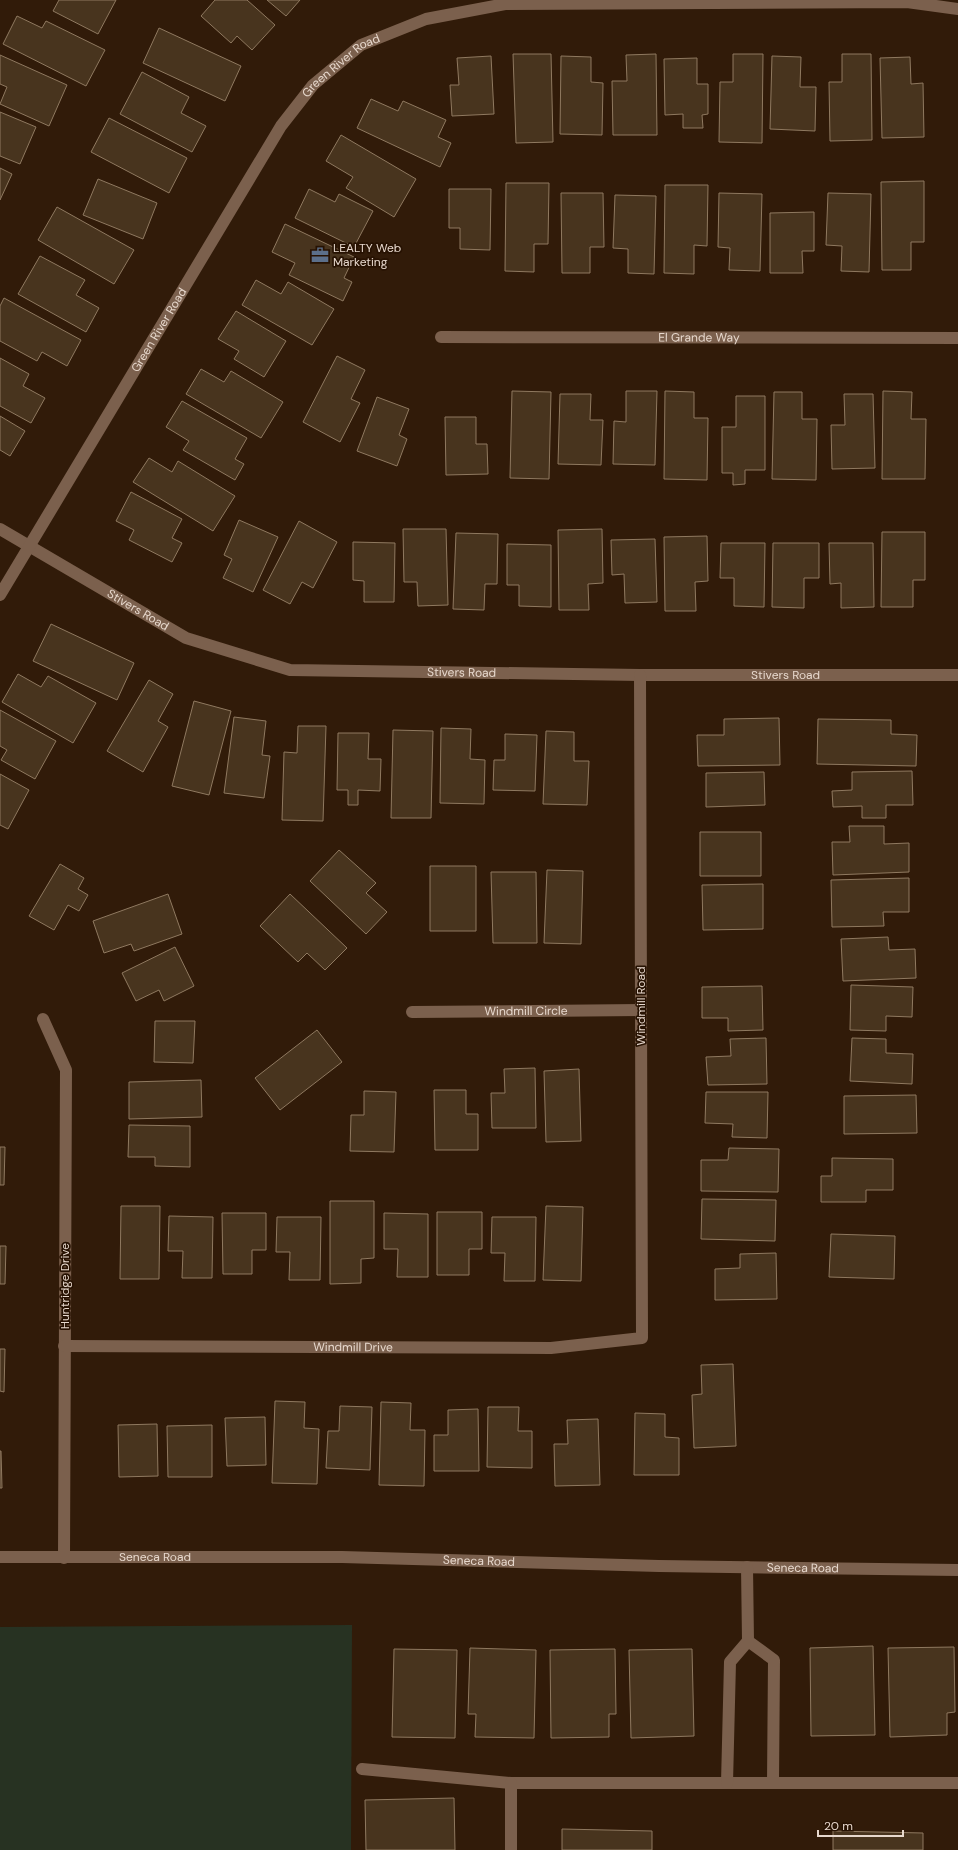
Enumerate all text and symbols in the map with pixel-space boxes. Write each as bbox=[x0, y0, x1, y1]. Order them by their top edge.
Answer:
street label: Green River Road bbox=[298, 30, 382, 101]
place label: LEALTY Web Marketing bbox=[333, 240, 401, 270]
office icon: LEALTY Web Marketing bbox=[310, 245, 330, 265]
street label: Green River Road bbox=[127, 285, 190, 375]
street label: El Grande Way bbox=[658, 329, 740, 346]
street label: Stivers Road bbox=[104, 586, 172, 634]
street label: Stivers Road bbox=[427, 664, 496, 681]
street label: Stivers Road bbox=[751, 667, 820, 683]
street label: Windmill Road bbox=[633, 967, 649, 1045]
street label: Windmill Circle bbox=[484, 1003, 568, 1019]
street label: Huntridge Drive bbox=[57, 1243, 73, 1329]
street label: Windmill Drive bbox=[313, 1339, 393, 1355]
street label: Seneca Road bbox=[119, 1549, 191, 1565]
street label: Seneca Road bbox=[443, 1552, 515, 1570]
street label: Seneca Road bbox=[767, 1559, 839, 1576]
scale bar bbox=[818, 1812, 903, 1838]
text: 20 m bbox=[824, 1818, 853, 1834]

